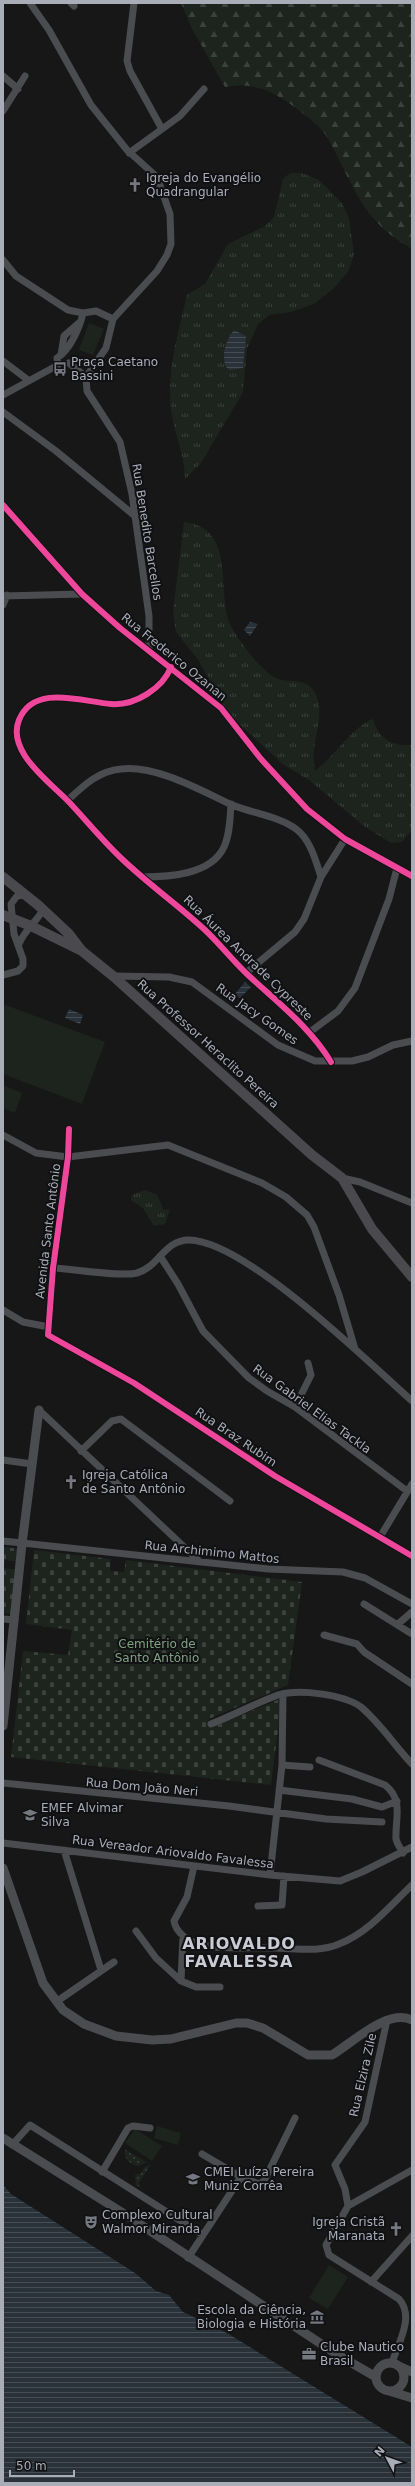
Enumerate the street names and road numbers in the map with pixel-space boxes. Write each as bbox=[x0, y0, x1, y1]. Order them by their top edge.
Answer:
street label: Rua Benedito Barcellos bbox=[129, 463, 165, 601]
street label: Rua Frederico Ozanan bbox=[119, 610, 229, 704]
street label: Rua Áurea Andrade Cypreste bbox=[181, 892, 316, 1023]
street label: Rua Professor Heraclito Pereira bbox=[134, 977, 282, 1111]
street label: Rua Jacy Gomes bbox=[213, 980, 301, 1048]
street label: Avenida Santo Antônio bbox=[33, 1163, 63, 1299]
street label: Rua Gabriel Elias Tackla bbox=[250, 1362, 374, 1456]
street label: Rua Braz Rubim bbox=[193, 1405, 279, 1469]
street label: Rua Archimimo Mattos bbox=[144, 1538, 280, 1566]
street label: Rua Dom João Neri bbox=[85, 1775, 199, 1799]
street label: Rua Vereador Ariovaldo Favalessa bbox=[71, 1833, 275, 1871]
street label: Rua Elzira Zile bbox=[347, 2032, 379, 2118]

